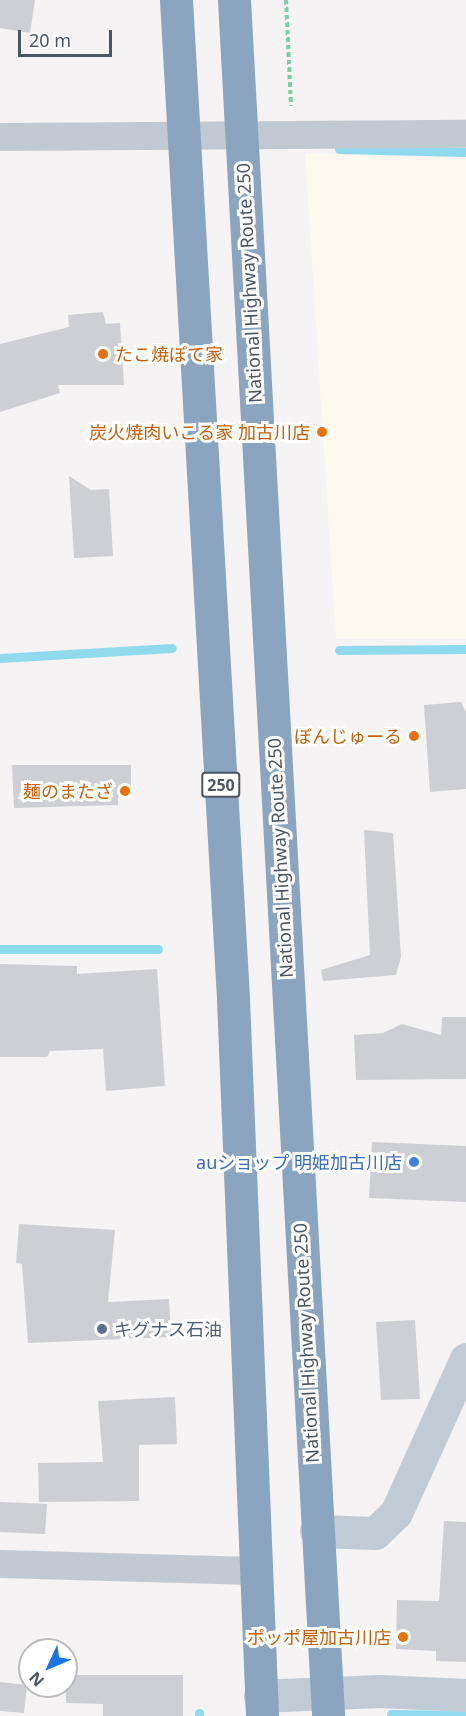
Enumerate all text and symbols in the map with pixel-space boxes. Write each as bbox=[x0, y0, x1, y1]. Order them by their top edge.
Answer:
scale bar bbox=[21, 18, 116, 56]
text: 20 m bbox=[29, 28, 71, 52]
street label: National Highway Route 250 bbox=[232, 163, 266, 403]
place label: たこ焼ぽて家 bbox=[115, 343, 223, 365]
marker: たこ焼ぽて家 bbox=[96, 347, 110, 361]
place label: 炭火焼肉いこる家 加古川店 bbox=[89, 421, 310, 443]
marker: 炭火焼肉いこる家 加古川店 bbox=[315, 425, 329, 439]
place label: ぼんじゅーる bbox=[294, 725, 402, 747]
marker: ぼんじゅーる bbox=[407, 729, 421, 743]
street label: National Highway Route 250 bbox=[263, 738, 297, 978]
road number: 250 bbox=[200, 772, 242, 798]
place label: 麺のまたざ bbox=[23, 780, 113, 802]
marker: 麺のまたざ bbox=[118, 784, 132, 798]
place label: auショップ 明姫加古川店 bbox=[196, 1151, 402, 1173]
marker: auショップ 明姫加古川店 bbox=[407, 1155, 421, 1169]
street label: National Highway Route 250 bbox=[289, 1223, 323, 1463]
place label: キグナス石油 bbox=[114, 1318, 222, 1340]
marker: キグナス石油 bbox=[95, 1322, 109, 1336]
place label: ポッポ屋加古川店 bbox=[247, 1626, 391, 1648]
marker: ポッポ屋加古川店 bbox=[396, 1630, 410, 1644]
north arrow bbox=[18, 1638, 78, 1698]
text: N bbox=[24, 1667, 49, 1691]

